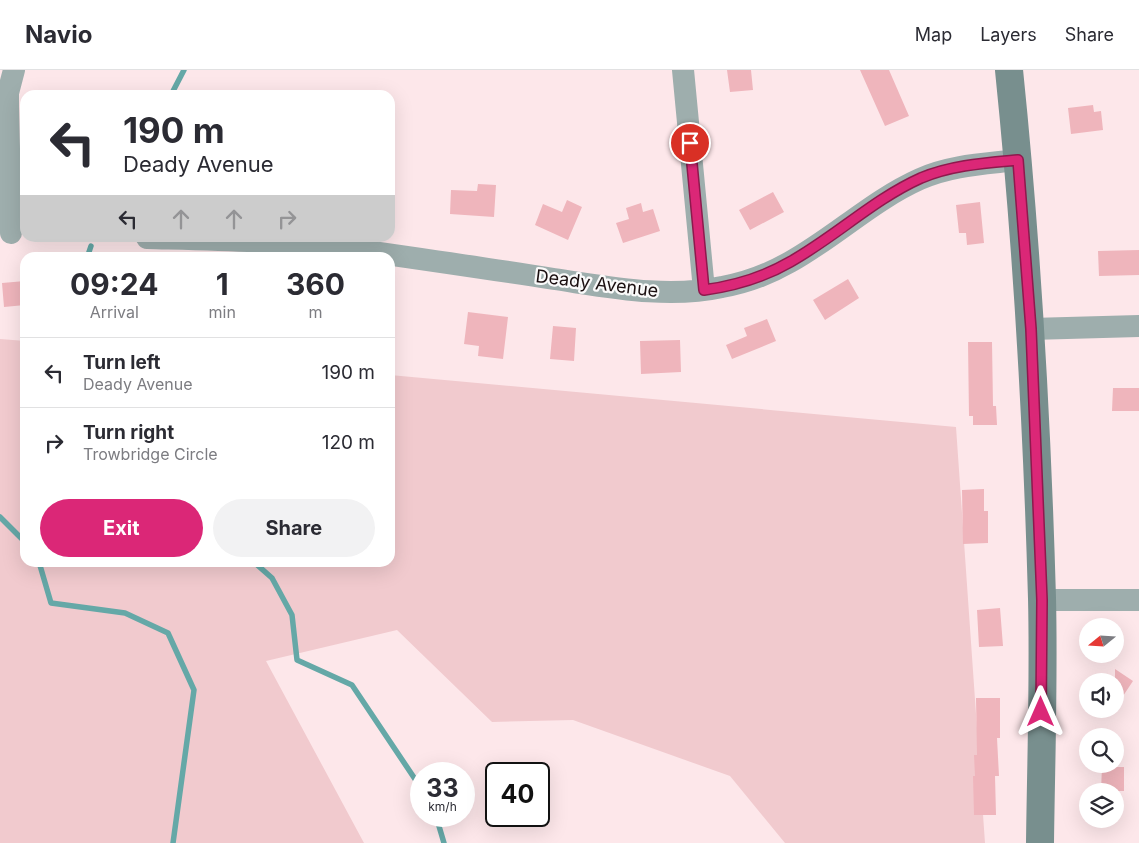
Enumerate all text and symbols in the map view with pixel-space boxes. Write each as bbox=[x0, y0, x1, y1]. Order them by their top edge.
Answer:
text: Navio bbox=[25, 20, 92, 49]
text: Map bbox=[915, 24, 952, 45]
text: Layers bbox=[980, 24, 1037, 45]
text: Share bbox=[1065, 24, 1114, 45]
text: 190 m bbox=[123, 109, 225, 151]
icon: left bbox=[40, 110, 105, 175]
pin bbox=[669, 122, 711, 164]
icon: arrive bbox=[676, 129, 704, 157]
text: Deady Avenue bbox=[123, 151, 274, 177]
icon: left bbox=[114, 205, 142, 233]
icon: ahead bbox=[167, 205, 195, 233]
icon: ahead bbox=[220, 205, 248, 233]
icon: right bbox=[273, 205, 301, 233]
street label: Deady Avenue bbox=[535, 265, 659, 301]
text: 09:24 bbox=[70, 266, 158, 302]
text: 1 bbox=[216, 266, 229, 302]
text: 360 bbox=[286, 266, 345, 302]
text: Arrival bbox=[90, 302, 139, 322]
text: min bbox=[209, 302, 236, 322]
text: m bbox=[308, 302, 322, 322]
text: Turn left bbox=[83, 351, 161, 374]
icon: left bbox=[40, 359, 68, 387]
text: 190 m bbox=[322, 361, 375, 384]
text: Deady Avenue bbox=[83, 374, 193, 394]
text: Turn right bbox=[83, 421, 174, 444]
icon: right bbox=[40, 429, 68, 457]
text: 120 m bbox=[322, 431, 375, 454]
text: Trowbridge Circle bbox=[83, 444, 218, 464]
button: Exit bbox=[40, 499, 203, 557]
button: Share bbox=[213, 499, 375, 557]
north arrow bbox=[1079, 618, 1124, 662]
map controls bbox=[1079, 618, 1124, 828]
button: sound bbox=[1079, 673, 1124, 718]
position arrow bbox=[1014, 685, 1066, 737]
button: search bbox=[1079, 728, 1124, 773]
speed limit sign: 40 bbox=[485, 762, 550, 827]
text: 33 bbox=[426, 773, 459, 803]
button: layers bbox=[1079, 783, 1124, 828]
text: km/h bbox=[428, 799, 457, 814]

